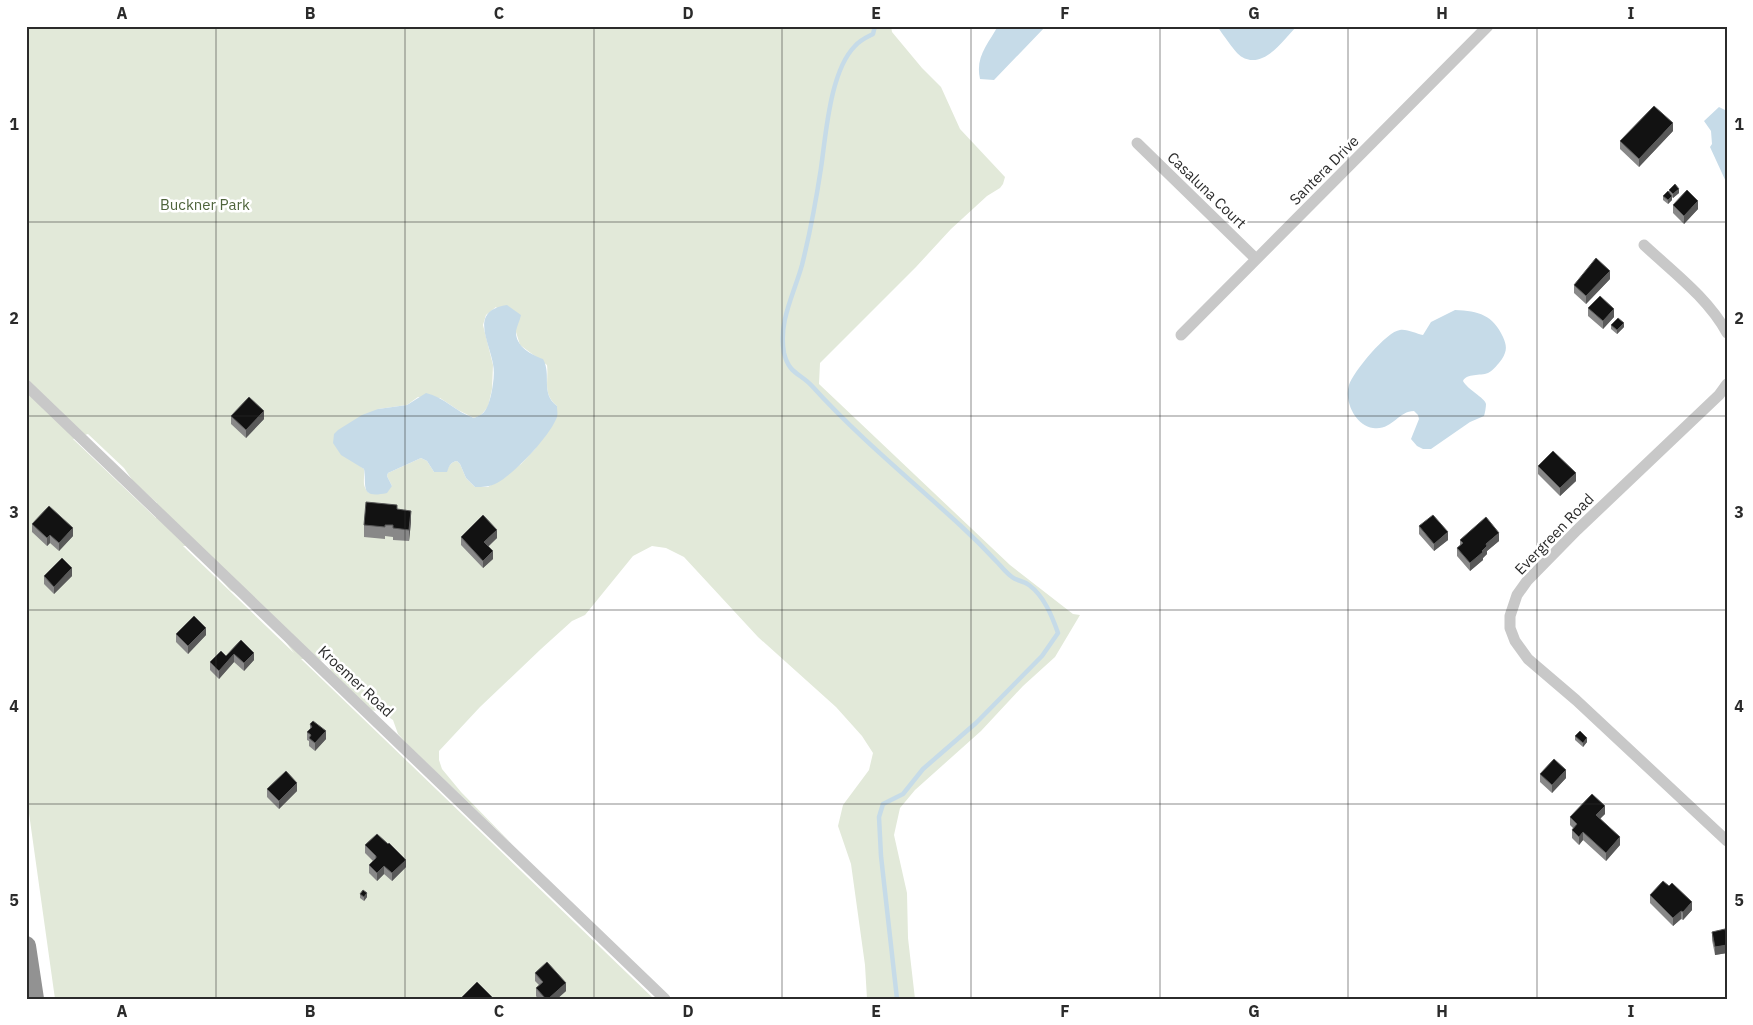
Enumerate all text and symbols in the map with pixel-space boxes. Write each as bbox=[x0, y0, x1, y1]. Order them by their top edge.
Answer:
text: A bbox=[117, 3, 128, 23]
text: B bbox=[305, 3, 316, 23]
text: C bbox=[494, 3, 504, 23]
text: D bbox=[682, 3, 694, 23]
text: E bbox=[871, 3, 881, 23]
text: F bbox=[1060, 3, 1070, 23]
text: G bbox=[1248, 3, 1260, 23]
text: H bbox=[1436, 3, 1448, 23]
text: I bbox=[1628, 3, 1635, 23]
text: 1 bbox=[9, 114, 19, 134]
text: 1 bbox=[1734, 114, 1744, 134]
street label: Santera Drive bbox=[1285, 131, 1363, 209]
street label: Casaluna Court bbox=[1164, 148, 1250, 232]
park label: Buckner Park bbox=[160, 195, 250, 214]
text: 2 bbox=[9, 308, 19, 328]
text: 2 bbox=[1734, 308, 1744, 328]
street label: Evergreen Road bbox=[1510, 489, 1598, 579]
text: 3 bbox=[9, 502, 19, 522]
text: 3 bbox=[1734, 502, 1744, 522]
street label: Kroemer Road bbox=[314, 641, 398, 721]
text: 4 bbox=[9, 696, 19, 716]
text: 4 bbox=[1734, 696, 1744, 716]
text: 5 bbox=[9, 890, 19, 910]
text: 5 bbox=[1734, 890, 1744, 910]
text: A bbox=[117, 1001, 128, 1021]
text: B bbox=[305, 1001, 316, 1021]
text: C bbox=[494, 1001, 504, 1021]
text: D bbox=[682, 1001, 694, 1021]
text: E bbox=[871, 1001, 881, 1021]
text: F bbox=[1060, 1001, 1070, 1021]
text: G bbox=[1248, 1001, 1260, 1021]
text: H bbox=[1436, 1001, 1448, 1021]
text: I bbox=[1628, 1001, 1635, 1021]

